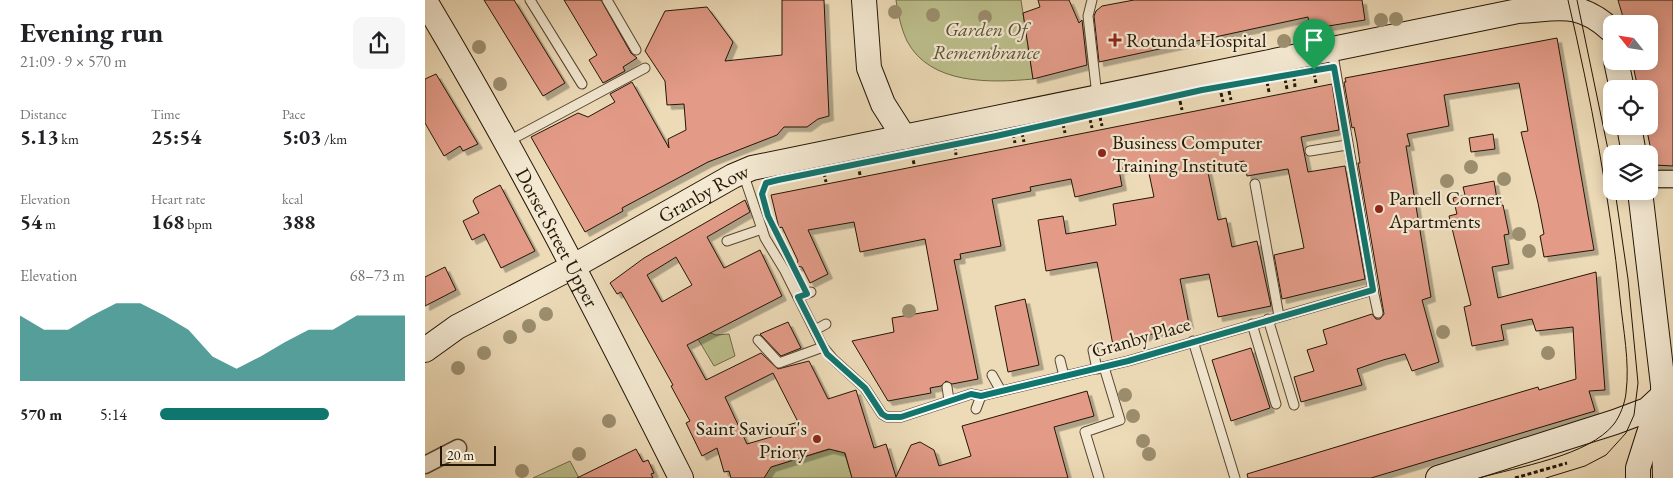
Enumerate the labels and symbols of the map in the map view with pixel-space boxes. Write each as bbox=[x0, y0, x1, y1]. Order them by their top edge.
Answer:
north arrow bbox=[1603, 15, 1657, 70]
park label: Garden Of Remembrance bbox=[932, 16, 1040, 65]
pin bbox=[1293, 19, 1335, 70]
place label: Rotunda Hospital bbox=[1126, 27, 1267, 53]
marker: Rotunda Hospital bbox=[1108, 33, 1122, 47]
place label: Business Computer Training Institute bbox=[1112, 129, 1263, 178]
marker: Business Computer Training Institute bbox=[1096, 147, 1108, 159]
street label: Granby Row bbox=[653, 158, 753, 229]
street label: Dorset Street Upper bbox=[510, 163, 605, 312]
place label: Parnell Corner Apartments bbox=[1388, 185, 1502, 234]
marker: Parnell Corner Apartments bbox=[1373, 203, 1385, 215]
street label: Granby Place bbox=[1089, 310, 1194, 364]
place label: Saint Saviour's Priory bbox=[696, 415, 807, 464]
marker: Saint Saviour's Priory bbox=[811, 433, 823, 445]
scale bar bbox=[440, 443, 496, 466]

